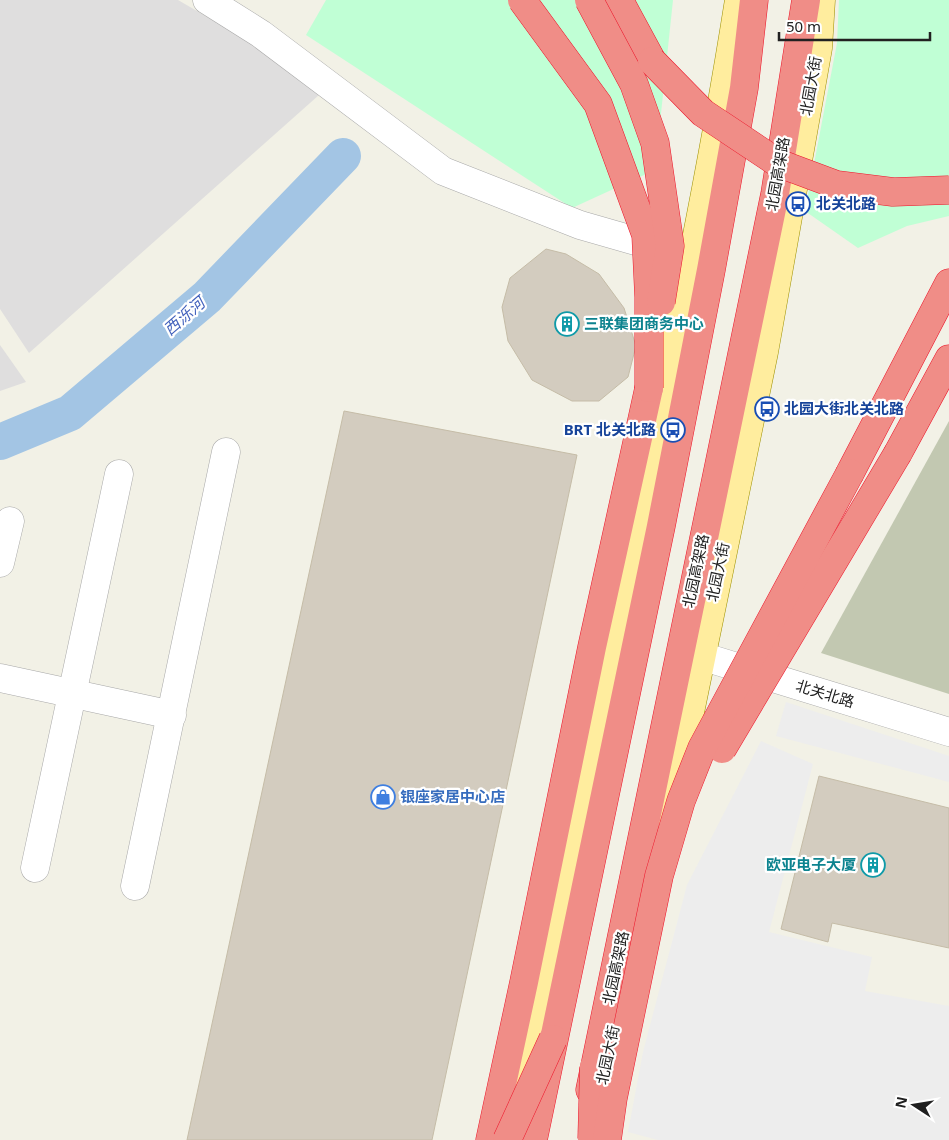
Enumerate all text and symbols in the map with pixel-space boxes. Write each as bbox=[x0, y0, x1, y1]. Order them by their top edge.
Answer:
scale bar bbox=[779, 10, 930, 42]
text: 50 m bbox=[786, 16, 821, 36]
street label: 北园大街 bbox=[795, 55, 825, 117]
street label: 北园高架路 bbox=[761, 135, 793, 213]
bus stop icon: 北关北路 bbox=[785, 191, 811, 217]
place label: 北关北路 bbox=[816, 193, 876, 213]
water label: 西泺河 bbox=[159, 290, 212, 340]
building icon: 三联集团商务中心 bbox=[554, 311, 580, 337]
place label: 三联集团商务中心 bbox=[584, 313, 704, 333]
bus stop icon: 北园大街北关北路 bbox=[754, 396, 780, 422]
place label: 北园大街北关北路 bbox=[784, 398, 904, 418]
bus stop icon: BRT 北关北路 bbox=[660, 417, 686, 443]
place label: BRT 北关北路 bbox=[564, 419, 656, 439]
street label: 北园高架路 bbox=[677, 532, 713, 610]
street label: 北园大街 bbox=[701, 540, 733, 603]
street label: 北关北路 bbox=[794, 675, 857, 711]
shop icon: 银座家居中心店 bbox=[370, 784, 396, 810]
place label: 银座家居中心店 bbox=[400, 786, 505, 806]
building icon: 欧亚电子大厦 bbox=[860, 852, 886, 878]
place label: 欧亚电子大厦 bbox=[766, 854, 856, 874]
street label: 北园高架路 bbox=[597, 929, 633, 1007]
street label: 北园大街 bbox=[591, 1023, 623, 1086]
north arrow bbox=[889, 1080, 939, 1130]
text: N bbox=[890, 1095, 911, 1110]

